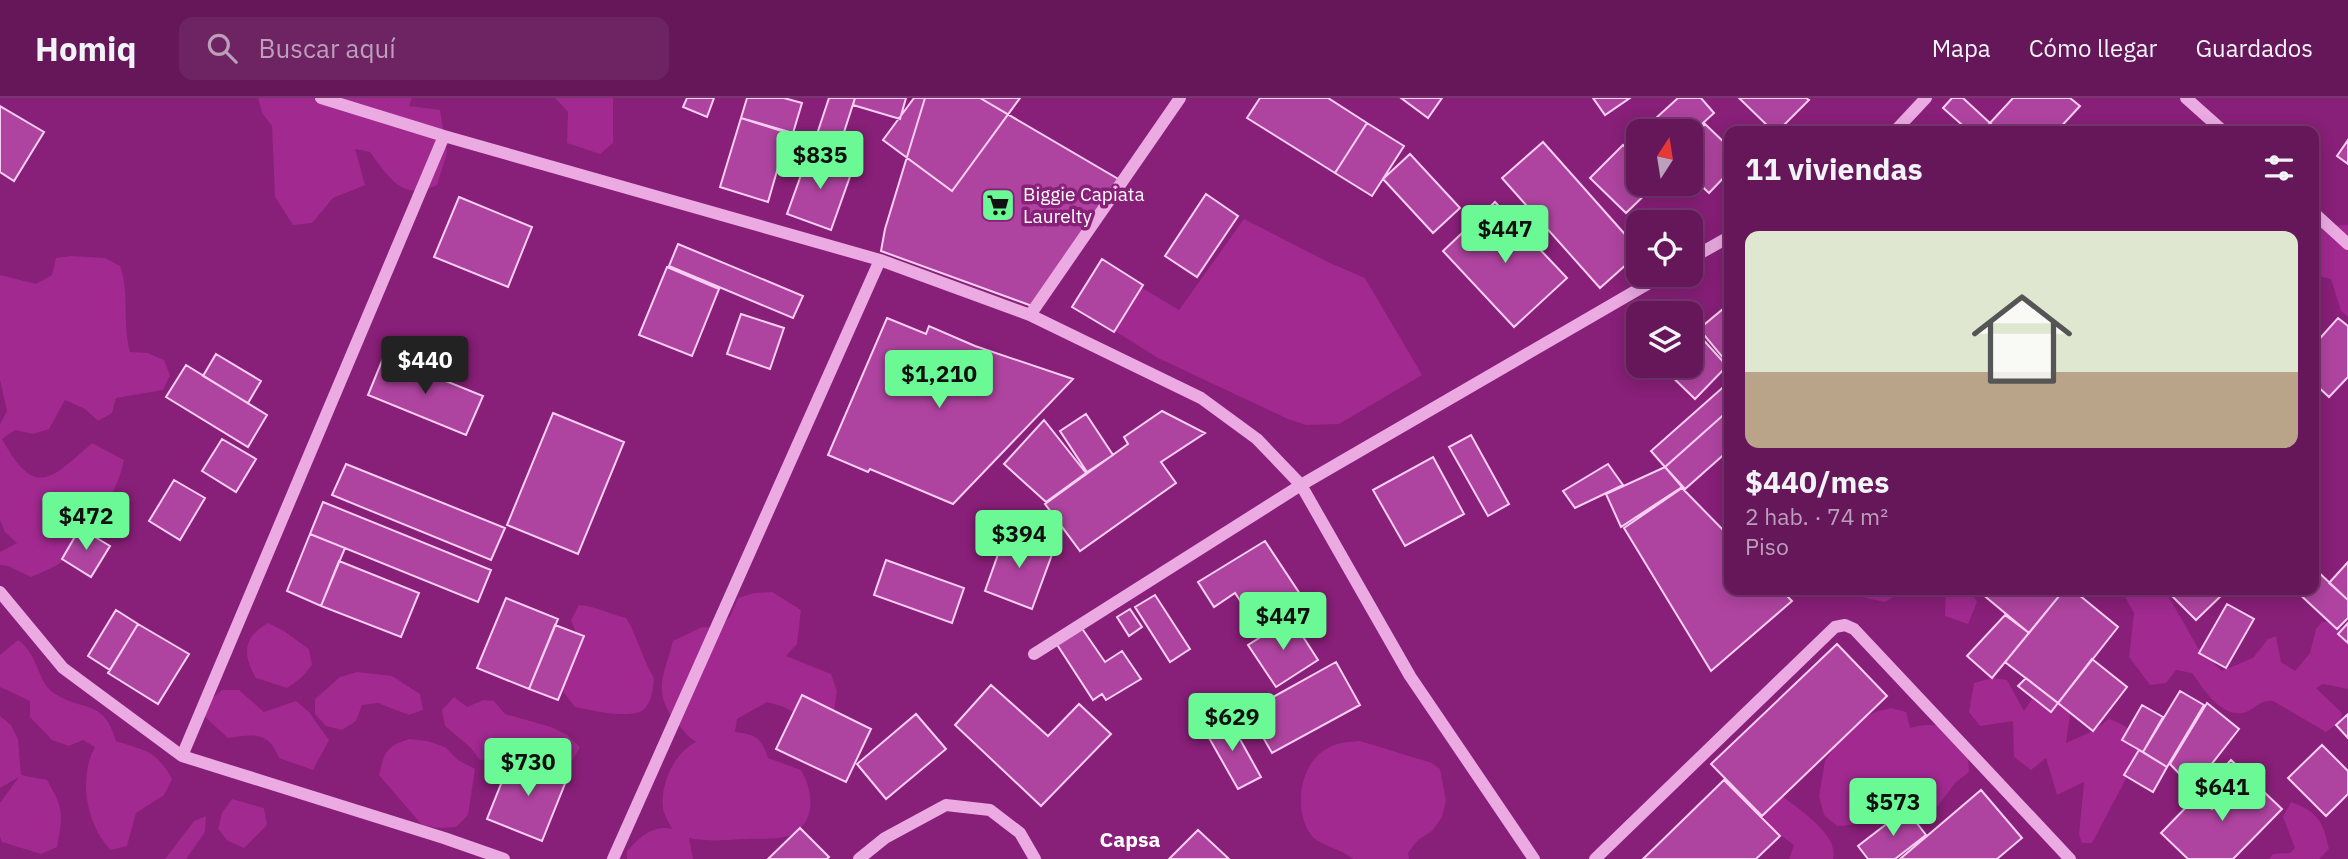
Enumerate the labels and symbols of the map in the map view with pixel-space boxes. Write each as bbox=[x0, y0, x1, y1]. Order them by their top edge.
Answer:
north arrow bbox=[1626, 119, 1703, 196]
pin: $835 bbox=[779, 132, 861, 191]
place label: Biggie Capiata Laurelty bbox=[1023, 182, 1145, 228]
supermarket icon: Biggie Capiata Laurelty bbox=[979, 186, 1017, 224]
pin: $447 bbox=[1464, 206, 1546, 265]
pin: $440 bbox=[384, 336, 466, 396]
pin: $1,210 bbox=[882, 350, 996, 410]
pin: $472 bbox=[45, 492, 127, 552]
pin: $394 bbox=[978, 510, 1060, 570]
pin: $447 bbox=[1242, 592, 1324, 652]
pin: $629 bbox=[1191, 694, 1273, 753]
pin: $730 bbox=[487, 738, 569, 798]
pin: $641 bbox=[2181, 764, 2263, 823]
pin: $573 bbox=[1852, 778, 1934, 838]
district label: Capsa bbox=[1100, 825, 1161, 853]

